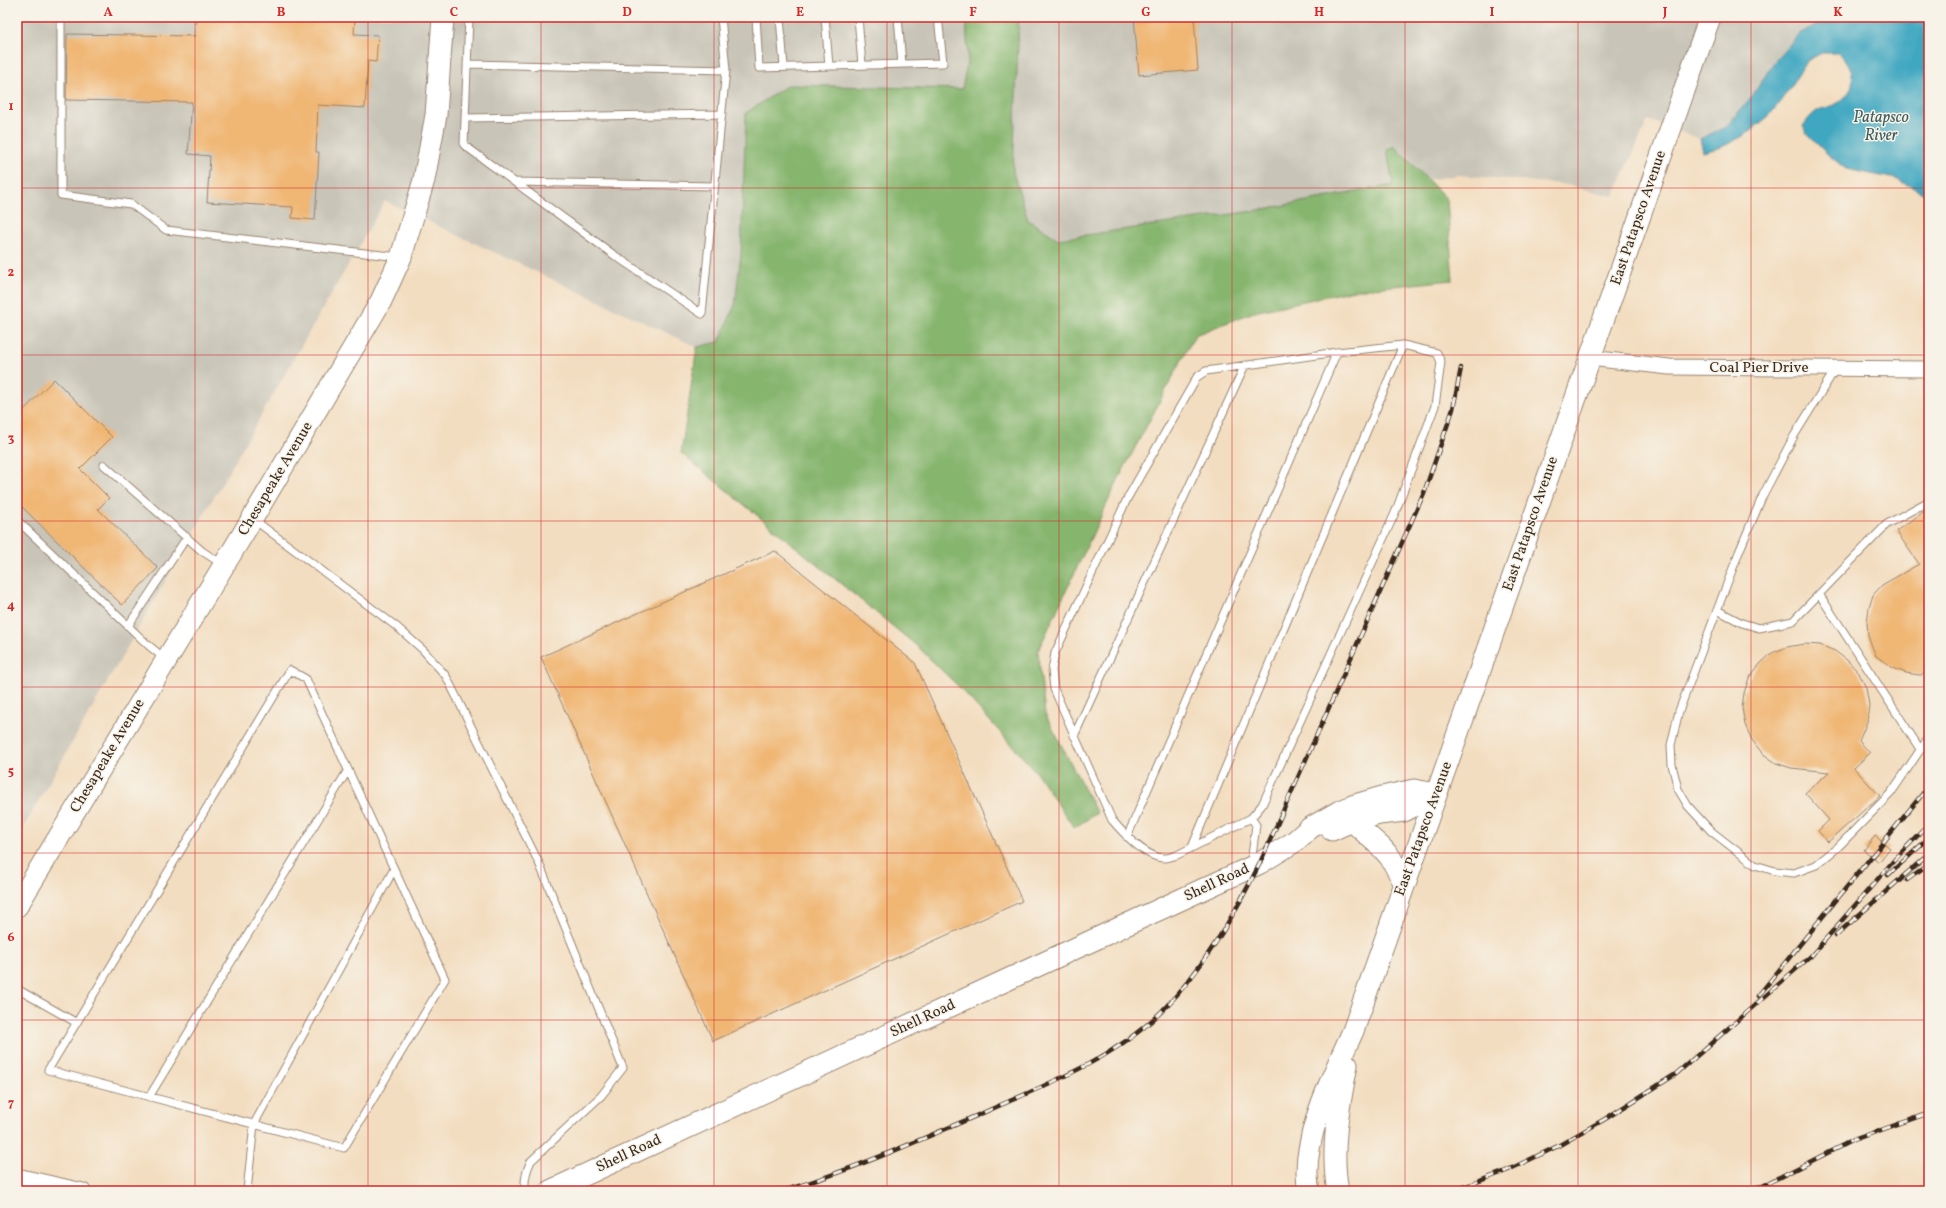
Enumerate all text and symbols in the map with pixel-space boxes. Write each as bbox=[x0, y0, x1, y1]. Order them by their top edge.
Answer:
text: A bbox=[103, 4, 113, 22]
text: B bbox=[277, 4, 286, 22]
text: C bbox=[450, 4, 458, 22]
text: D bbox=[622, 4, 632, 22]
text: E bbox=[796, 4, 804, 22]
text: F bbox=[969, 4, 977, 22]
text: G bbox=[1141, 4, 1151, 22]
text: H bbox=[1314, 4, 1324, 22]
text: I bbox=[1490, 4, 1495, 22]
text: J bbox=[1662, 4, 1668, 22]
text: K bbox=[1833, 4, 1843, 22]
text: 1 bbox=[8, 98, 14, 116]
water label: Patapsco River bbox=[1853, 107, 1910, 147]
street label: East Patapsco Avenue bbox=[1606, 148, 1672, 288]
text: 2 bbox=[8, 264, 15, 282]
street label: Coal Pier Drive bbox=[1710, 358, 1809, 379]
street label: Chesapeake Avenue bbox=[234, 418, 318, 540]
text: 3 bbox=[8, 430, 15, 448]
street label: East Patapsco Avenue bbox=[1498, 454, 1564, 594]
text: 4 bbox=[7, 597, 15, 615]
street label: Chesapeake Avenue bbox=[66, 695, 150, 817]
street label: East Patapsco Avenue bbox=[1390, 759, 1458, 899]
text: 5 bbox=[8, 763, 14, 781]
street label: Shell Road bbox=[1181, 859, 1253, 907]
text: 6 bbox=[7, 929, 15, 947]
street label: Shell Road bbox=[887, 995, 959, 1043]
text: 7 bbox=[8, 1095, 14, 1113]
street label: Shell Road bbox=[593, 1130, 665, 1178]

